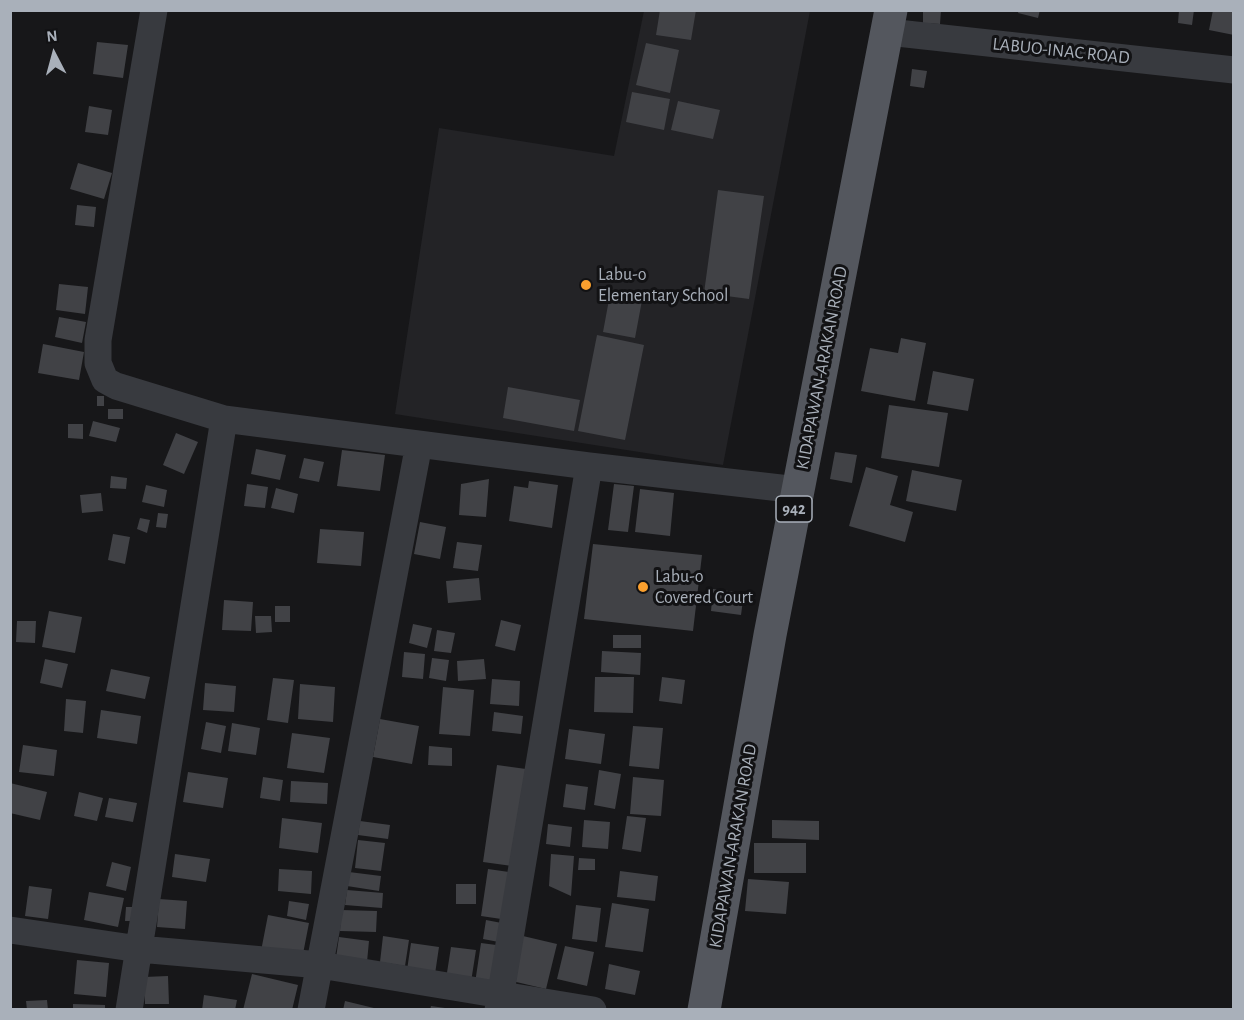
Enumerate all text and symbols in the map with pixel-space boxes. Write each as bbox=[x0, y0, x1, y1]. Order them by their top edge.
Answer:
north arrow bbox=[24, 24, 84, 84]
text: N bbox=[46, 28, 58, 45]
street label: LABUO-INAC ROAD bbox=[991, 33, 1131, 69]
place label: Labu-o Elementary School bbox=[598, 264, 728, 306]
street label: KIDAPAWAN-ARAKAN ROAD bbox=[792, 264, 852, 472]
marker: Labu-o Elementary School bbox=[579, 278, 593, 292]
road number: 942 bbox=[776, 496, 812, 522]
place label: Labu-o Covered Court bbox=[655, 566, 753, 608]
marker: Labu-o Covered Court bbox=[636, 580, 650, 594]
street label: KIDAPAWAN-ARAKAN ROAD bbox=[704, 742, 762, 950]

